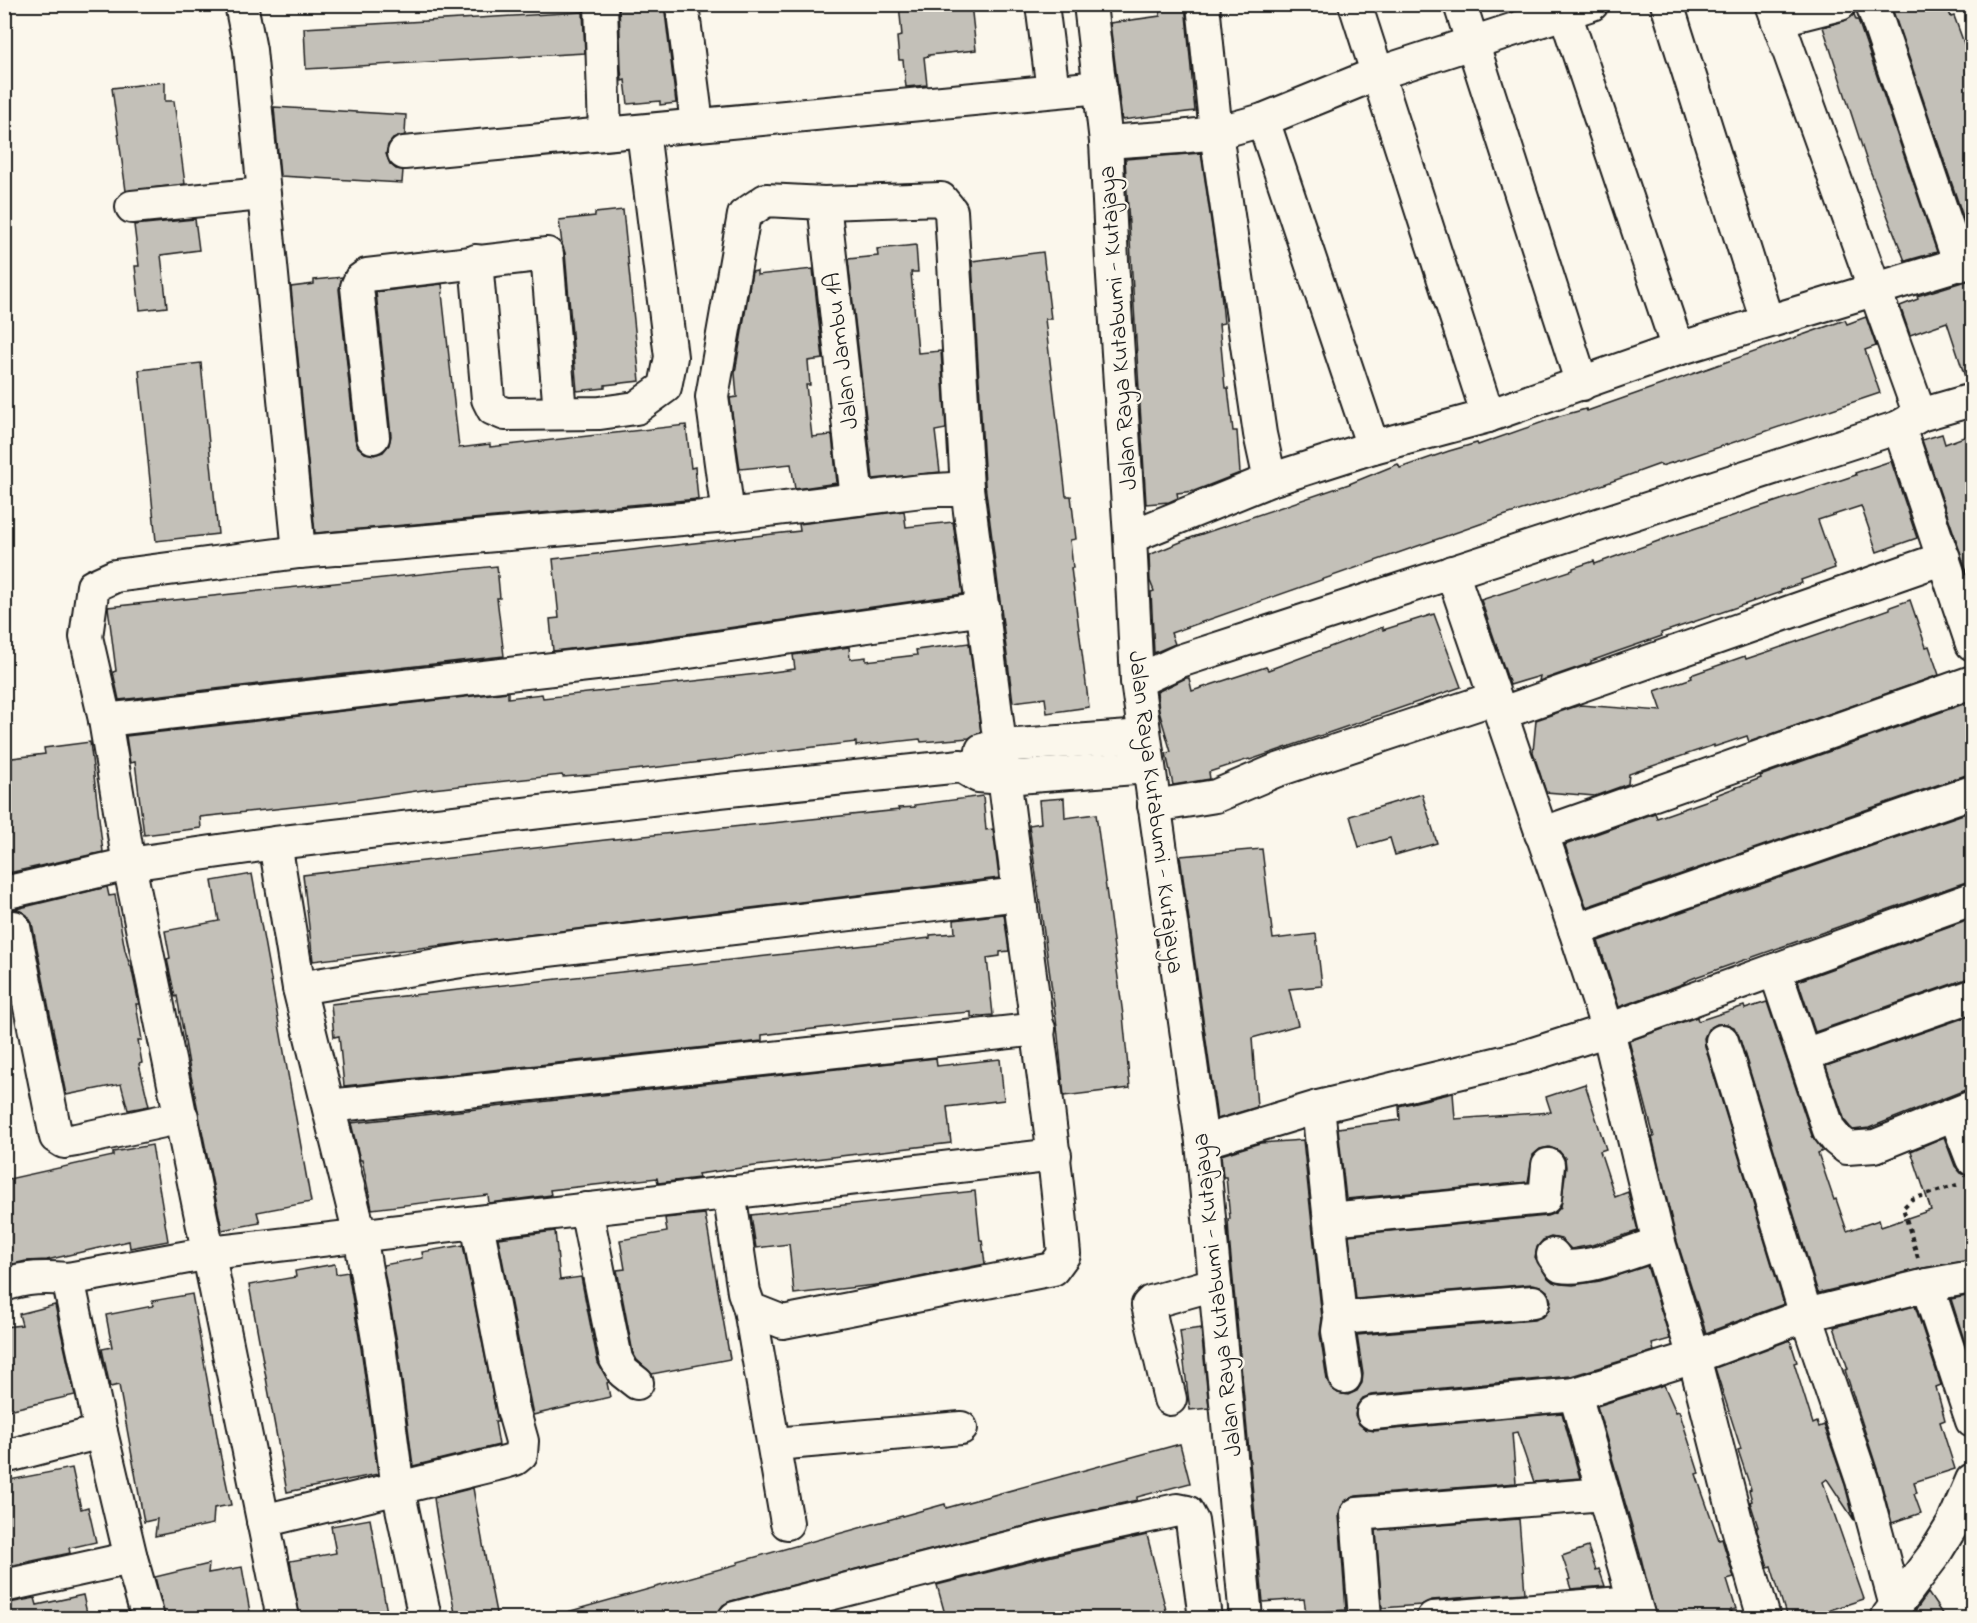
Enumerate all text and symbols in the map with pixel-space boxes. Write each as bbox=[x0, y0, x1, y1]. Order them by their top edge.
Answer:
street label: Jalan Raya Kutabumi - Kutajaya bbox=[1091, 164, 1149, 491]
street label: Jalan Jambu 1A bbox=[816, 270, 869, 431]
street label: Jalan Raya Kutabumi - Kutajaya bbox=[1116, 649, 1192, 976]
street label: Jalan Raya Kutabumi - Kutajaya bbox=[1184, 1131, 1254, 1458]

